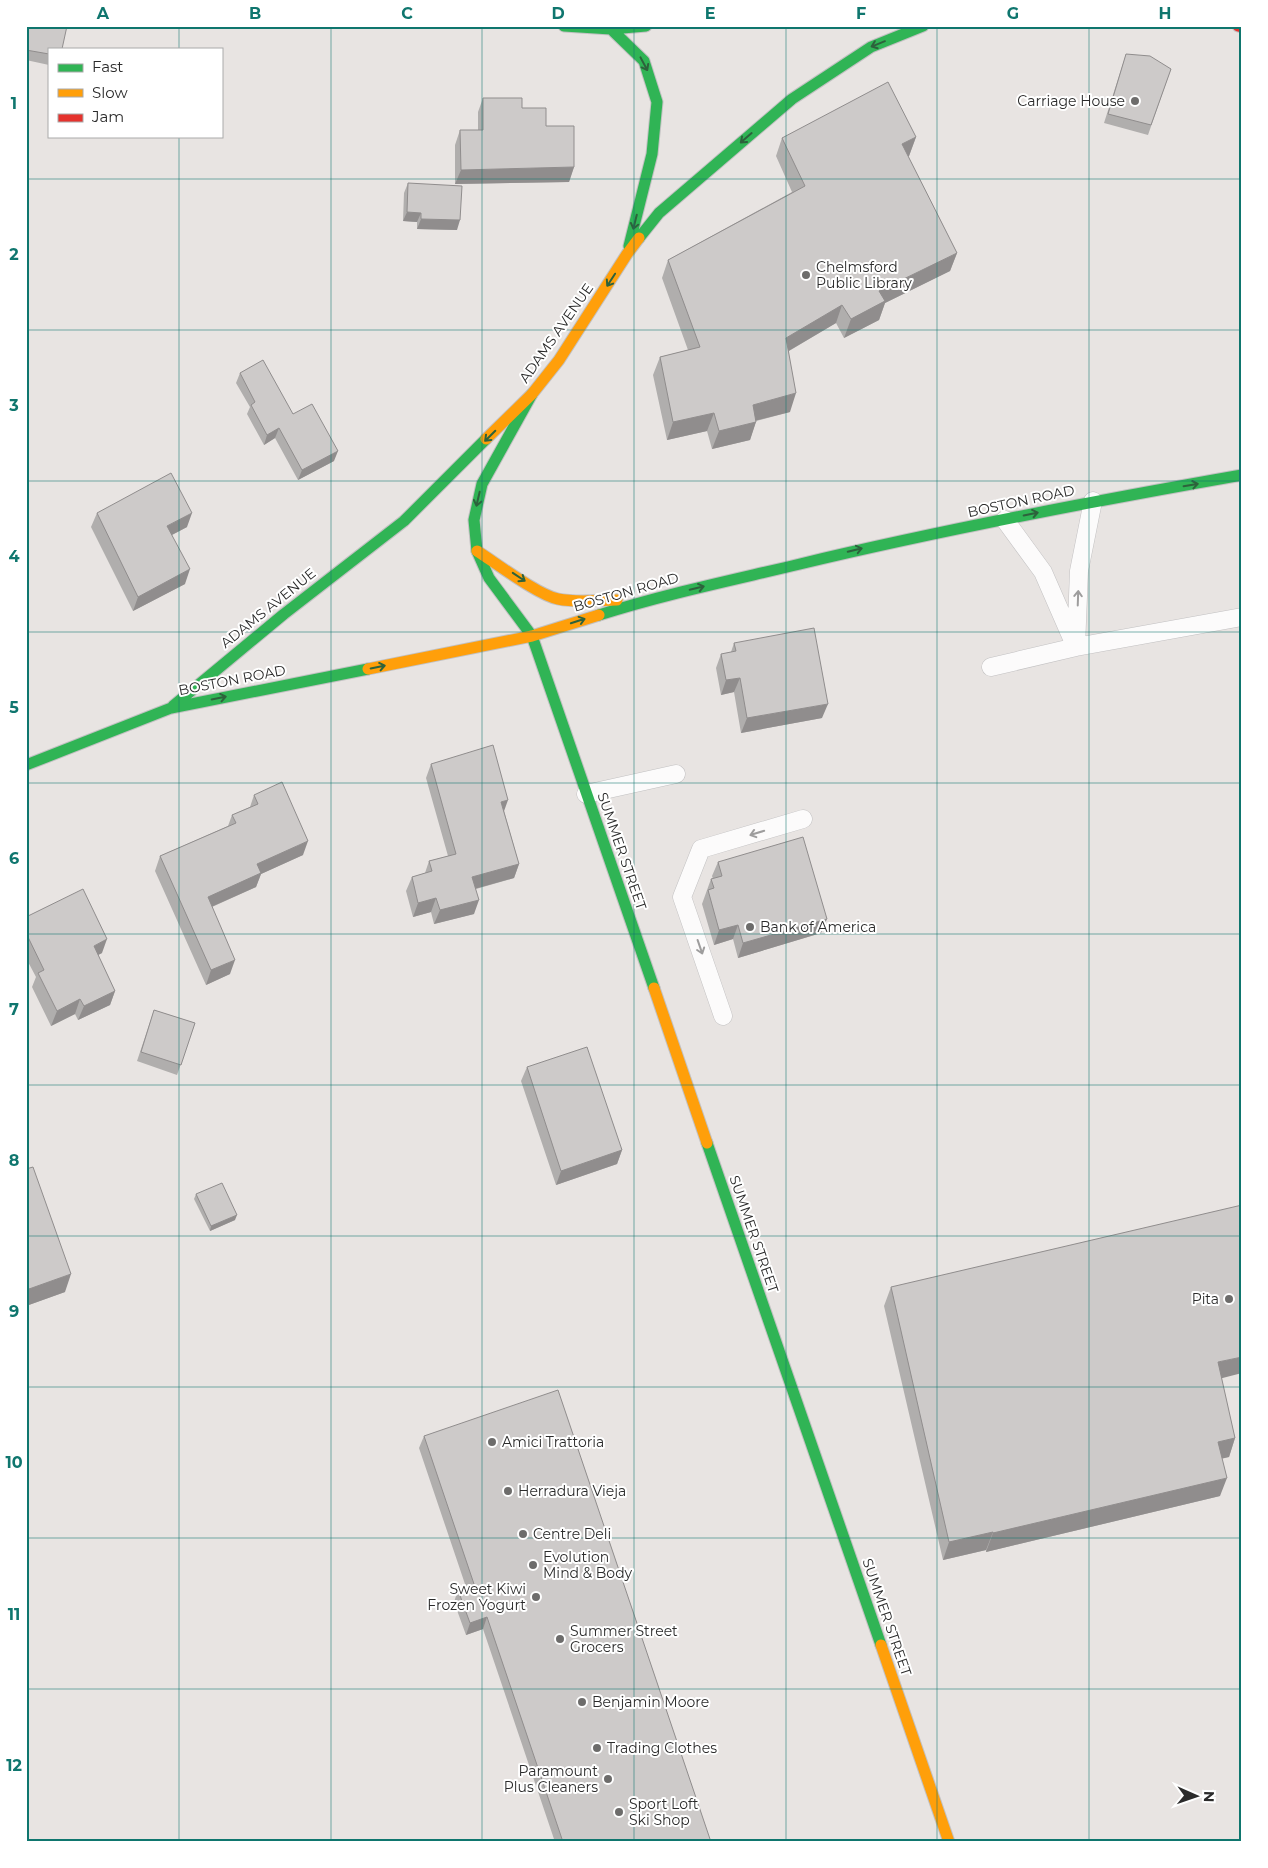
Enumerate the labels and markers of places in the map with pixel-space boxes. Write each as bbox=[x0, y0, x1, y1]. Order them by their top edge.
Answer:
place label: Carriage House bbox=[1017, 92, 1125, 110]
marker: Carriage House bbox=[1129, 95, 1141, 107]
place label: Chelmsford Public Library bbox=[816, 258, 912, 292]
marker: Chelmsford Public Library bbox=[800, 269, 812, 281]
place label: Bank of America bbox=[760, 918, 876, 936]
marker: Bank of America bbox=[744, 921, 756, 933]
place label: Pita bbox=[1192, 1290, 1219, 1308]
marker: Pita bbox=[1223, 1293, 1235, 1305]
place label: Amici Trattoria bbox=[502, 1433, 604, 1451]
marker: Amici Trattoria bbox=[486, 1436, 498, 1448]
place label: Herradura Vieja bbox=[518, 1482, 626, 1500]
marker: Herradura Vieja bbox=[502, 1485, 514, 1497]
place label: Centre Deli bbox=[533, 1525, 611, 1543]
marker: Centre Deli bbox=[517, 1528, 529, 1540]
place label: Evolution Mind & Body bbox=[543, 1548, 633, 1582]
marker: Evolution Mind & Body bbox=[527, 1559, 539, 1571]
place label: Sweet Kiwi Frozen Yogurt bbox=[427, 1580, 526, 1614]
marker: Sweet Kiwi Frozen Yogurt bbox=[530, 1591, 542, 1603]
place label: Summer Street Grocers bbox=[570, 1622, 678, 1656]
marker: Summer Street Grocers bbox=[554, 1633, 566, 1645]
place label: Benjamin Moore bbox=[592, 1693, 709, 1711]
marker: Benjamin Moore bbox=[576, 1696, 588, 1708]
place label: Trading Clothes bbox=[607, 1739, 717, 1757]
marker: Trading Clothes bbox=[591, 1742, 603, 1754]
place label: Paramount Plus Cleaners bbox=[504, 1762, 598, 1796]
marker: Paramount Plus Cleaners bbox=[602, 1773, 614, 1785]
place label: Sport Loft Ski Shop bbox=[629, 1795, 699, 1829]
marker: Sport Loft Ski Shop bbox=[613, 1806, 625, 1818]

